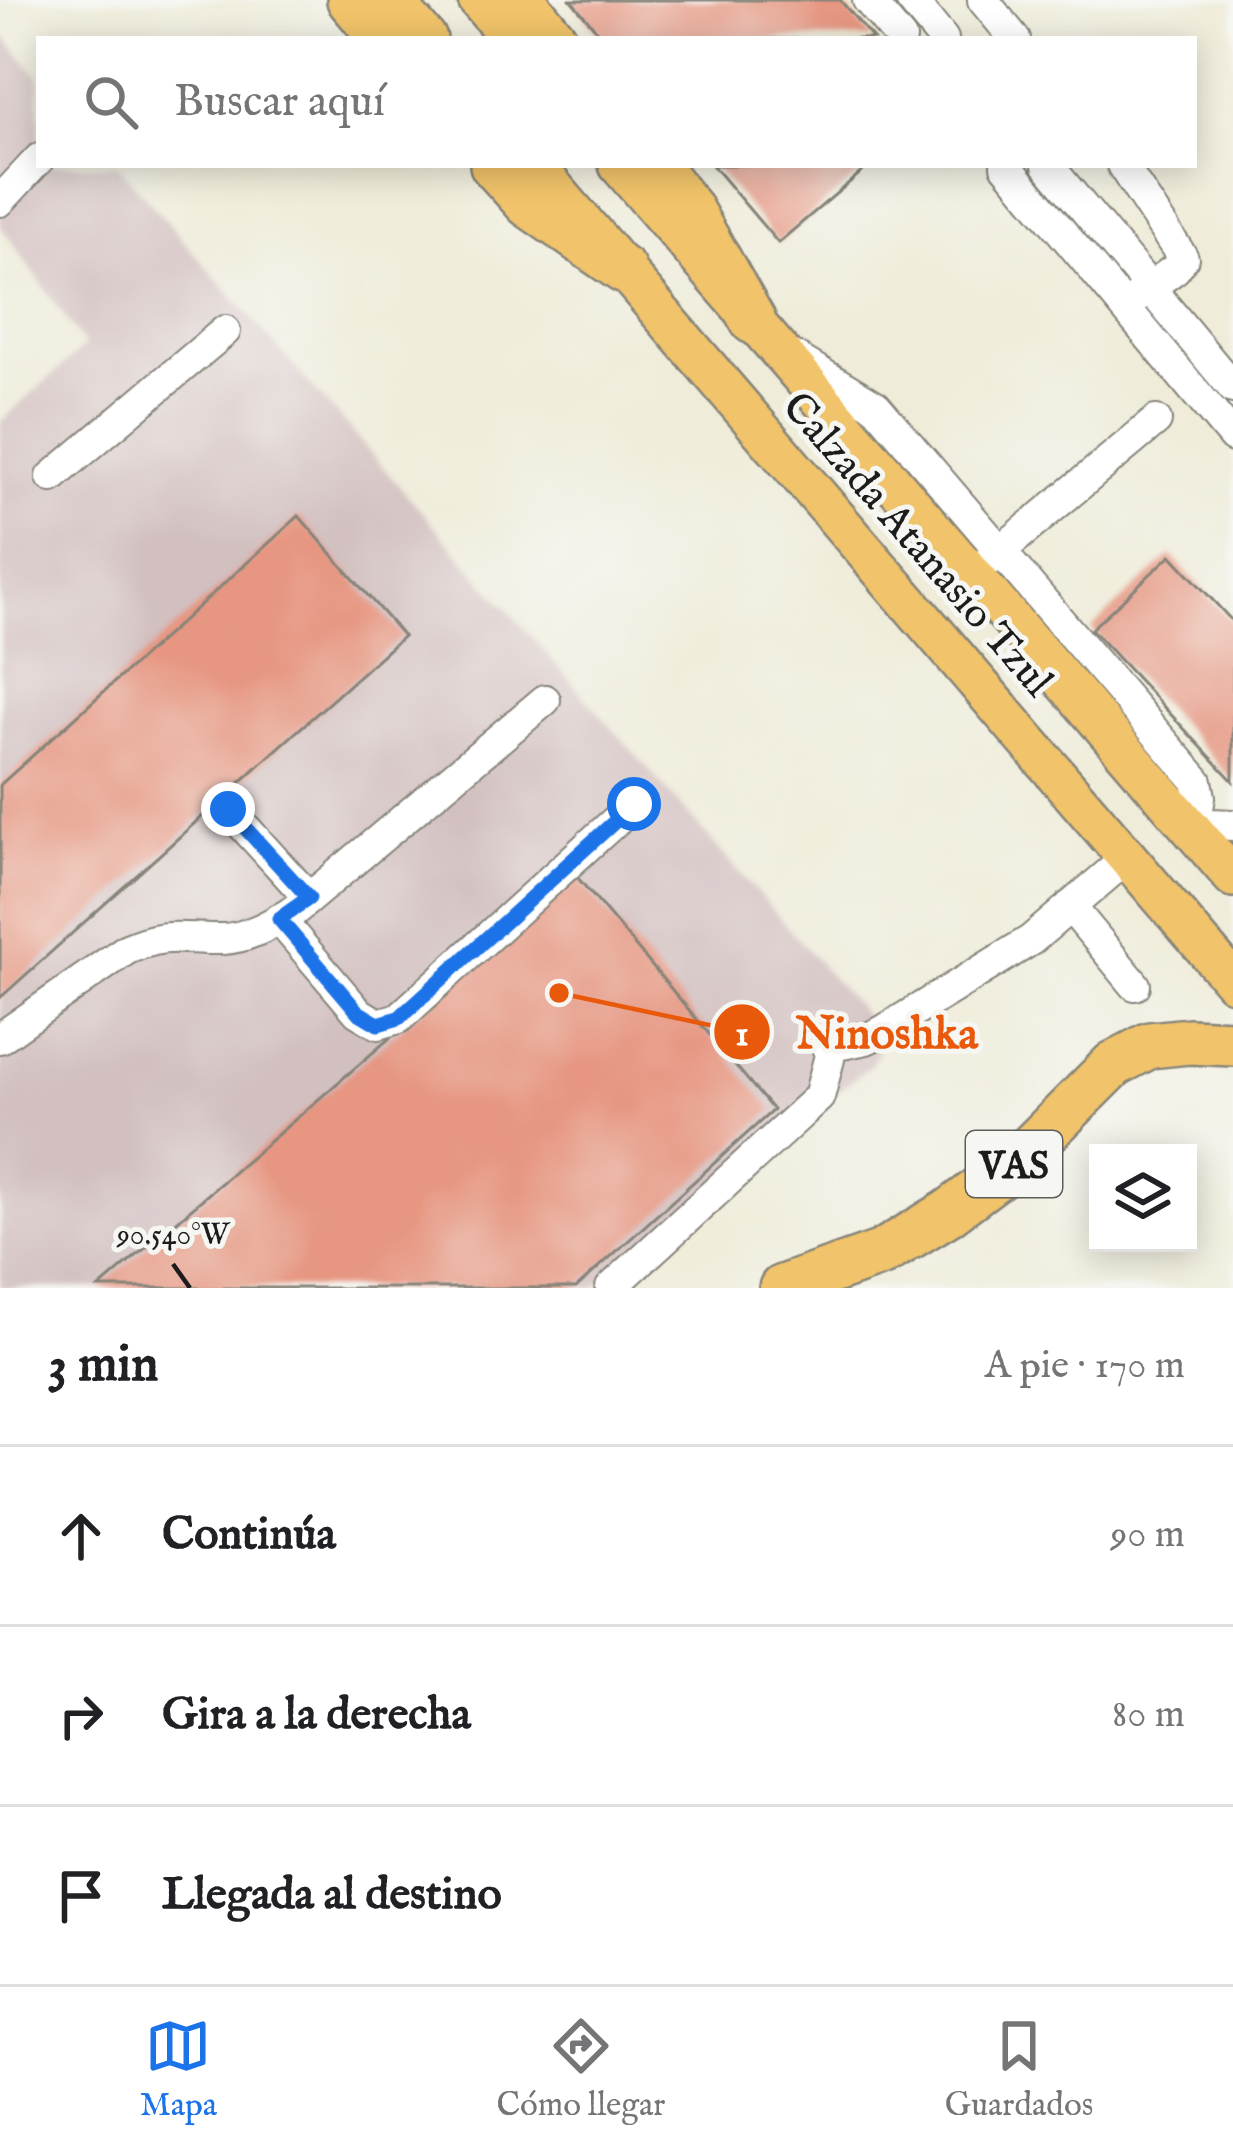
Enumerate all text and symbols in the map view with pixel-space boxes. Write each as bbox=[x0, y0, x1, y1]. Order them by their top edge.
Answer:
search box bbox=[36, 36, 1197, 168]
icon: search bbox=[78, 69, 144, 135]
text: Buscar aquí bbox=[174, 74, 385, 131]
street label: Calzada Atanasio Tzul bbox=[770, 382, 1063, 709]
route start bbox=[607, 777, 661, 831]
route end bbox=[201, 782, 255, 836]
callout: Ninoshka bbox=[712, 992, 1002, 1073]
text: Ninoshka bbox=[795, 1007, 980, 1064]
text: 1 bbox=[735, 1012, 749, 1058]
road number: VAS bbox=[966, 1131, 1062, 1197]
map controls bbox=[1089, 1144, 1197, 1252]
button: layers bbox=[1089, 1144, 1197, 1252]
text: 90.540°W bbox=[116, 1217, 231, 1255]
text: 3 min bbox=[48, 1334, 158, 1399]
text: A pie · 170 m bbox=[985, 1342, 1185, 1391]
icon: ahead bbox=[48, 1503, 114, 1569]
text: Continúa bbox=[162, 1507, 336, 1564]
text: 90 m bbox=[1110, 1511, 1185, 1560]
icon: right bbox=[48, 1683, 114, 1749]
text: Gira a la derecha bbox=[162, 1687, 471, 1744]
text: 80 m bbox=[1112, 1691, 1185, 1740]
icon: arrive bbox=[48, 1863, 114, 1929]
text: Llegada al destino bbox=[162, 1867, 502, 1924]
tab: Mapa bbox=[140, 2013, 217, 2127]
tab: Cómo llegar bbox=[496, 2013, 665, 2127]
tab: Guardados bbox=[945, 2013, 1093, 2127]

